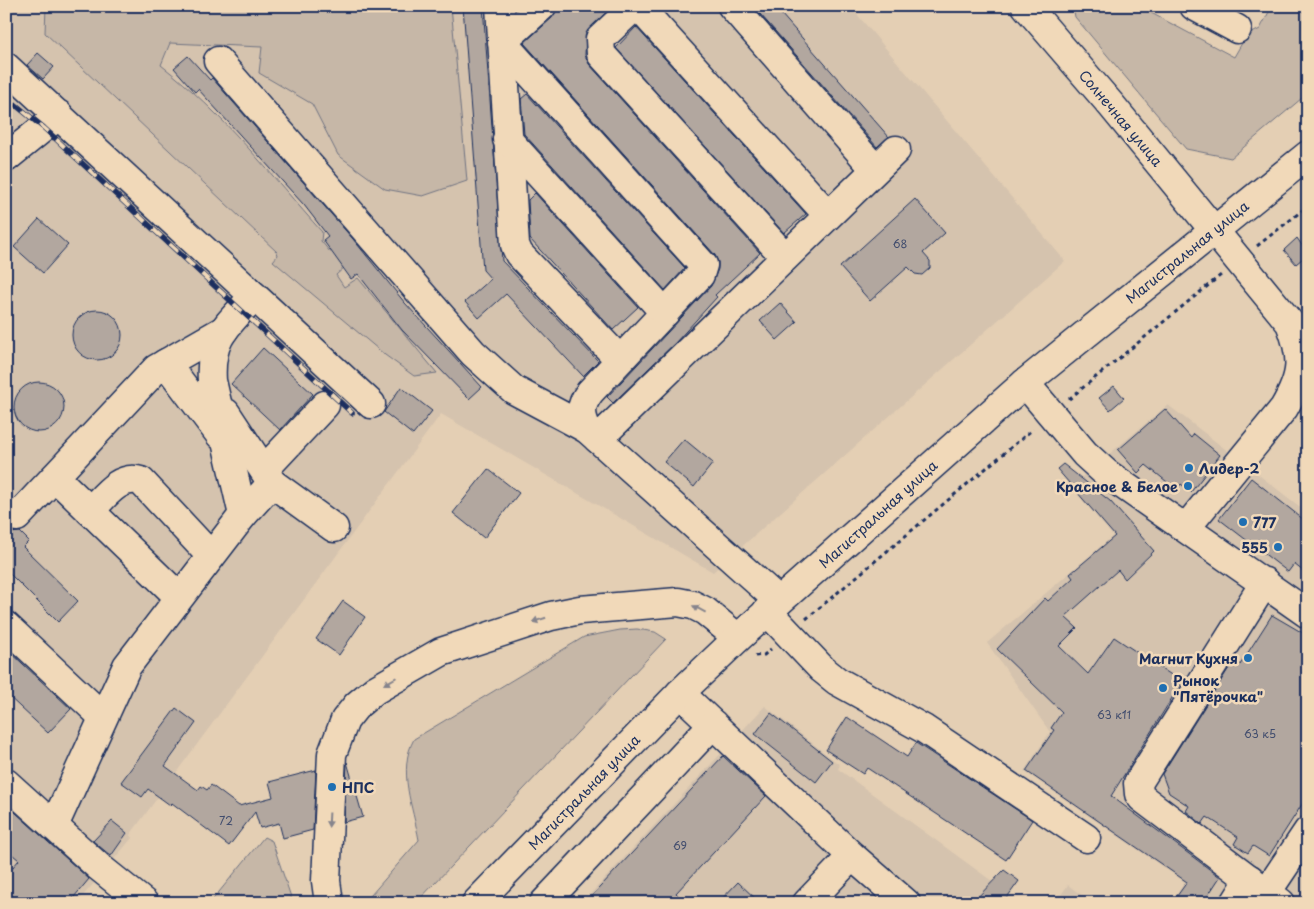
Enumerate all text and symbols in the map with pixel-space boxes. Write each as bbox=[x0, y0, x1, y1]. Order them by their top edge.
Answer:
street label: Солнечная улица bbox=[1074, 65, 1168, 171]
street label: Магистральная улица bbox=[1121, 196, 1253, 308]
house number: 68 bbox=[893, 235, 907, 252]
street label: Магистральная улица bbox=[814, 455, 942, 573]
place label: Лидер-2 bbox=[1199, 458, 1259, 479]
marker: Лидер-2 bbox=[1183, 462, 1195, 474]
place label: Красное & Белое bbox=[1056, 476, 1178, 497]
marker: Красное & Белое bbox=[1182, 480, 1194, 492]
place label: 777 bbox=[1253, 512, 1276, 533]
marker: 777 bbox=[1237, 516, 1249, 528]
place label: 555 bbox=[1241, 537, 1268, 558]
marker: 555 bbox=[1272, 541, 1284, 553]
one-way arrow bbox=[692, 604, 706, 613]
one-way arrow bbox=[532, 616, 547, 624]
place label: Магнит Кухня bbox=[1139, 648, 1238, 669]
marker: Магнит Кухня bbox=[1242, 652, 1254, 664]
place label: Рынок "Пятёрочка" bbox=[1173, 670, 1263, 707]
one-way arrow bbox=[382, 677, 397, 685]
marker: Рынок "Пятёрочка" bbox=[1157, 682, 1169, 694]
house number: 63 к11 bbox=[1097, 706, 1131, 723]
house number: 63 к5 bbox=[1244, 725, 1276, 742]
street label: Магистральная улица bbox=[523, 729, 645, 854]
place label: НПС bbox=[342, 777, 374, 798]
marker: НПС bbox=[326, 781, 338, 793]
house number: 72 bbox=[219, 812, 233, 829]
one-way arrow bbox=[324, 812, 332, 828]
house number: 69 bbox=[673, 837, 687, 854]

